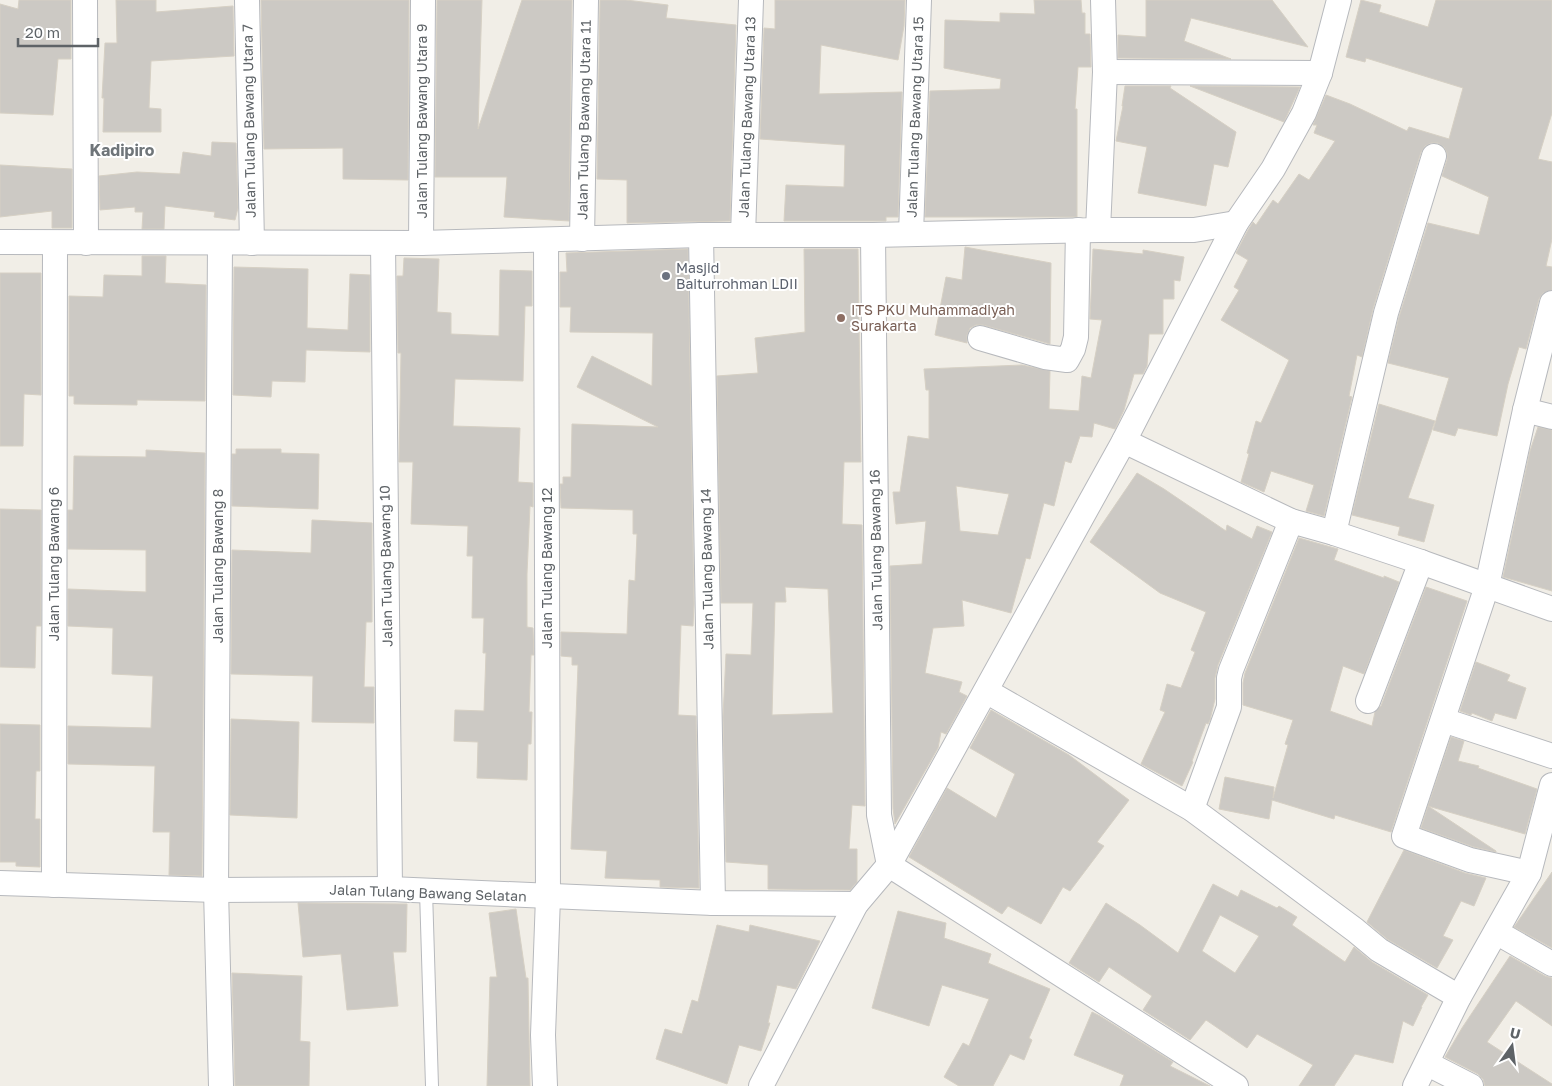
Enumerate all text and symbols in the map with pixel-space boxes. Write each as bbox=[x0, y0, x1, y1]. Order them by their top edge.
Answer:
scale bar bbox=[18, 15, 98, 47]
street label: Jalan Tulang Bawang Utara 13 bbox=[734, 16, 759, 218]
street label: Jalan Tulang Bawang Utara 15 bbox=[902, 16, 927, 218]
street label: Jalan Tulang Bawang Utara 11 bbox=[573, 20, 594, 220]
text: 20 m bbox=[25, 23, 60, 41]
street label: Jalan Tulang Bawang Utara 7 bbox=[238, 24, 259, 218]
street label: Jalan Tulang Bawang Utara 9 bbox=[413, 24, 430, 218]
district label: Kadipiro bbox=[90, 140, 155, 160]
place label: Masjid Baiturrohman LDII bbox=[676, 259, 798, 292]
marker: Masjid Baiturrohman LDII bbox=[660, 270, 672, 282]
place label: ITS PKU Muhammadiyah Surakarta bbox=[851, 301, 1015, 334]
marker: ITS PKU Muhammadiyah Surakarta bbox=[835, 312, 847, 324]
street label: Jalan Tulang Bawang 16 bbox=[866, 469, 885, 631]
street label: Jalan Tulang Bawang 10 bbox=[376, 485, 395, 647]
street label: Jalan Tulang Bawang 6 bbox=[45, 487, 62, 641]
street label: Jalan Tulang Bawang 12 bbox=[538, 488, 555, 648]
street label: Jalan Tulang Bawang 14 bbox=[697, 488, 716, 650]
street label: Jalan Tulang Bawang 8 bbox=[209, 489, 226, 643]
street label: Jalan Tulang Bawang Selatan bbox=[329, 881, 527, 904]
north arrow bbox=[1487, 1021, 1537, 1071]
text: U bbox=[1508, 1023, 1522, 1042]

